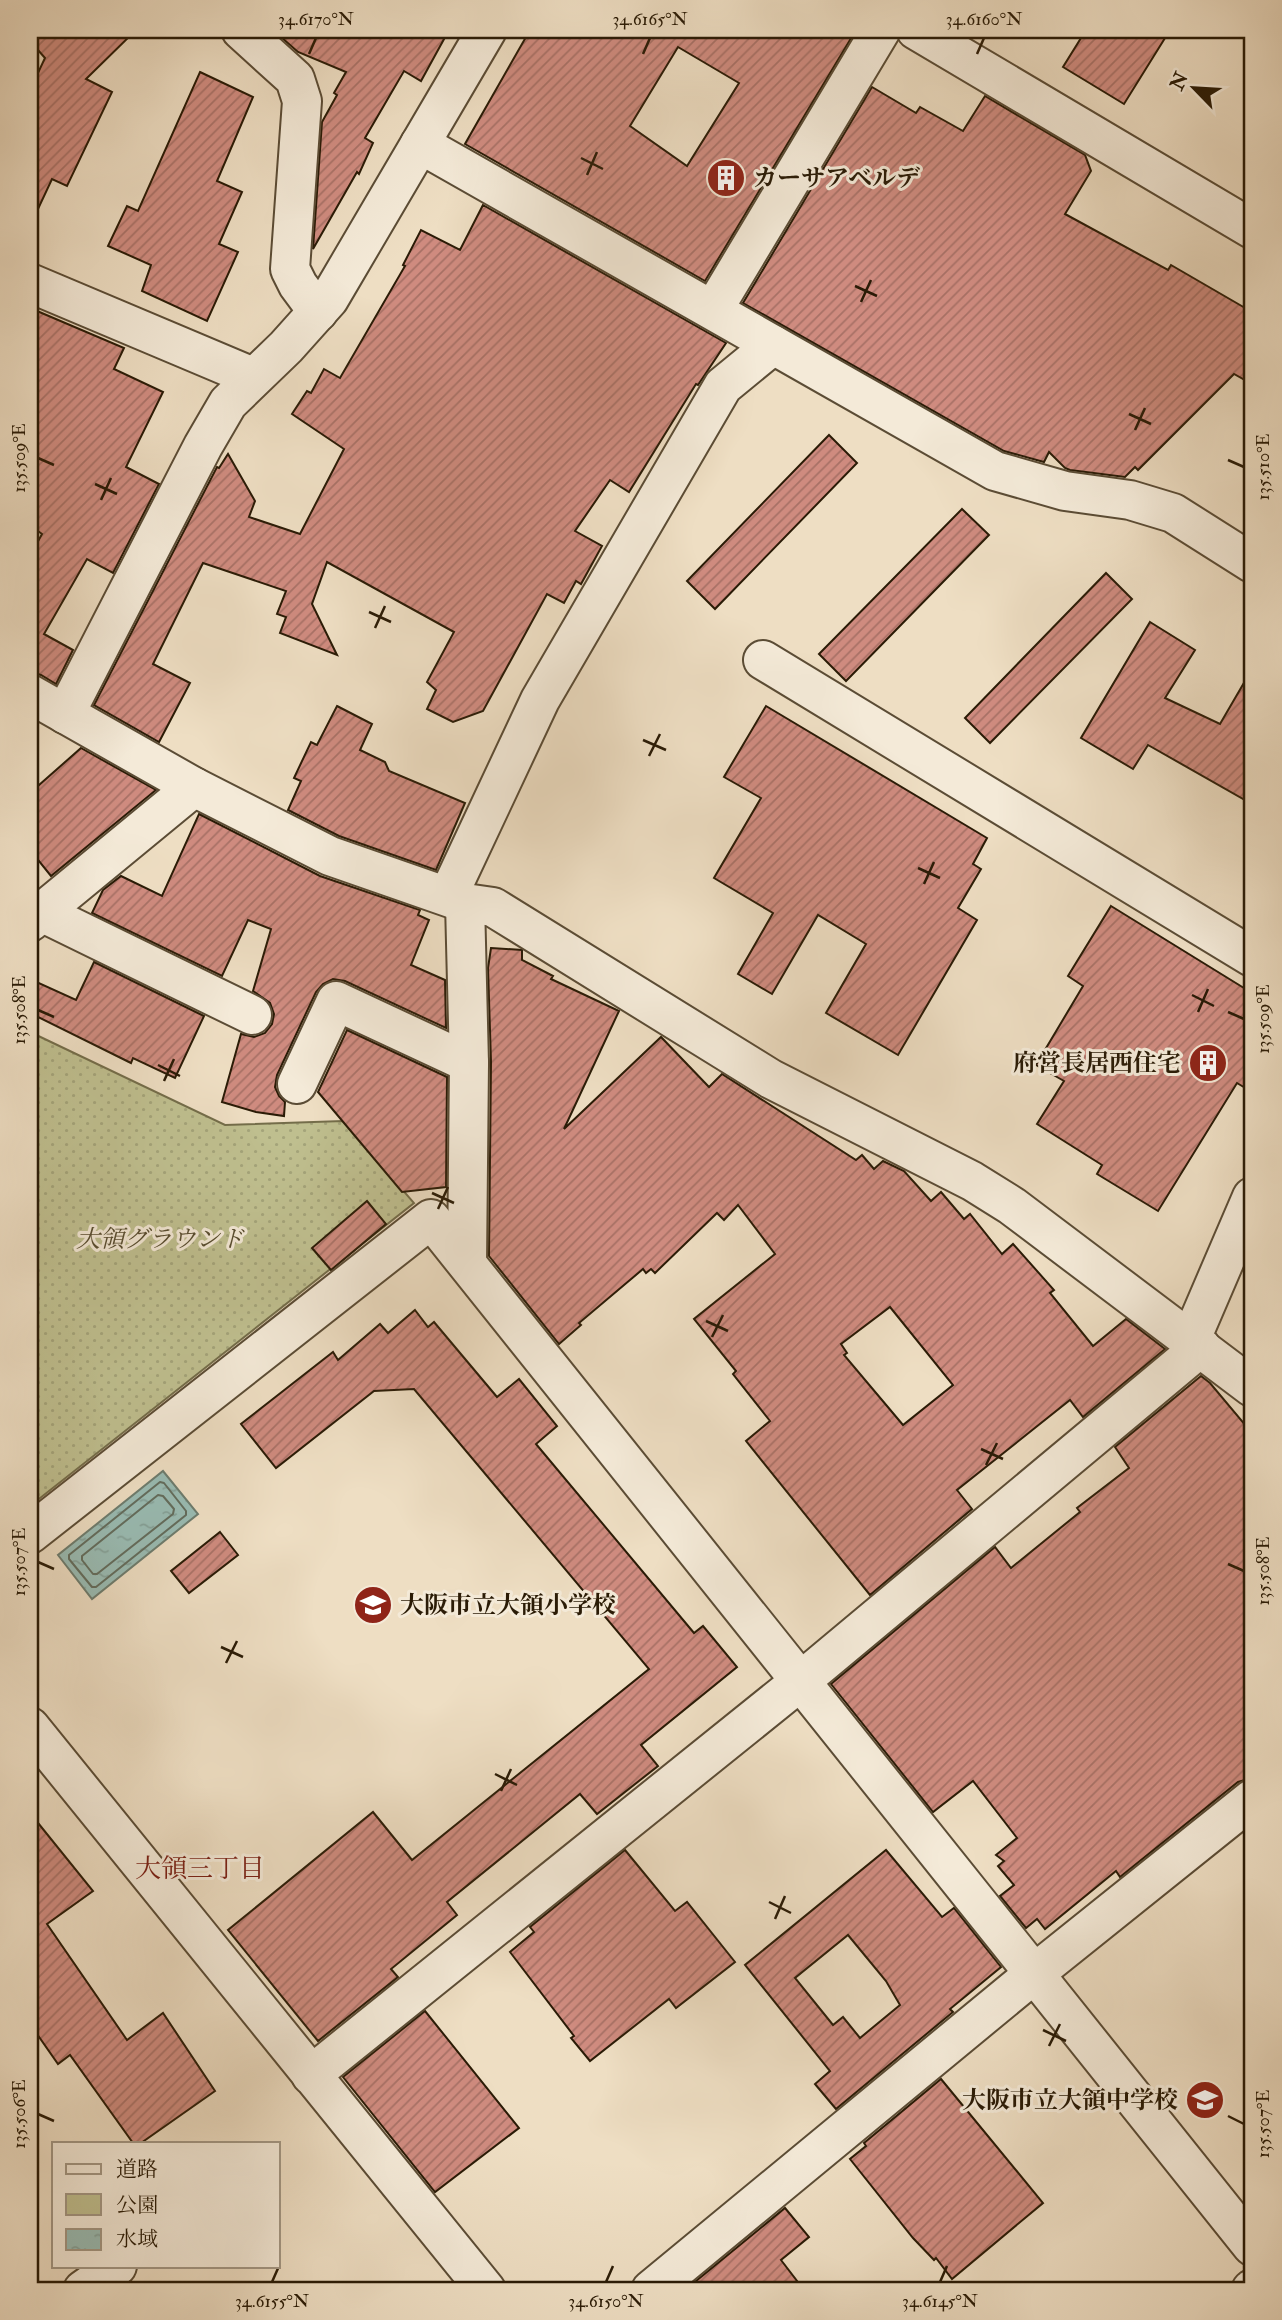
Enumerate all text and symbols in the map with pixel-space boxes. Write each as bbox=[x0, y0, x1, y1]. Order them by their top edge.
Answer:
text: 34.6170°N bbox=[278, 8, 354, 31]
text: 34.6165°N bbox=[612, 8, 688, 31]
text: 34.6160°N bbox=[946, 8, 1022, 31]
north arrow bbox=[1160, 52, 1230, 122]
text: N bbox=[1165, 68, 1194, 95]
building icon: カーサアベルデ bbox=[705, 157, 747, 199]
place label: カーサアベルデ bbox=[753, 163, 920, 194]
text: 135.509°E bbox=[8, 423, 31, 493]
text: 135.510°E bbox=[1252, 434, 1275, 500]
text: 135.508°E bbox=[8, 976, 31, 1044]
text: 135.509°E bbox=[1252, 984, 1275, 1054]
building icon: 府営長居西住宅 bbox=[1187, 1042, 1229, 1084]
place label: 府営長居西住宅 bbox=[1013, 1048, 1181, 1079]
park label: 大領グラウンド bbox=[76, 1224, 245, 1255]
text: 135.507°E bbox=[8, 1528, 31, 1596]
text: 135.508°E bbox=[1252, 1537, 1275, 1605]
school or university icon: 大阪市立大領小学校 bbox=[352, 1584, 394, 1626]
place label: 大阪市立大領小学校 bbox=[400, 1590, 616, 1621]
district label: 大領三丁目 bbox=[135, 1853, 265, 1885]
text: 135.506°E bbox=[8, 2079, 31, 2149]
school or university icon: 大阪市立大領中学校 bbox=[1184, 2079, 1226, 2121]
place label: 大阪市立大領中学校 bbox=[962, 2085, 1178, 2116]
text: 135.507°E bbox=[1252, 2090, 1275, 2158]
legend bbox=[52, 2142, 280, 2268]
text: 道路 bbox=[116, 2156, 158, 2183]
text: 公園 bbox=[116, 2192, 158, 2219]
text: 水域 bbox=[116, 2226, 158, 2253]
text: 34.6155°N bbox=[235, 2290, 309, 2313]
text: 34.6150°N bbox=[568, 2290, 644, 2313]
text: 34.6145°N bbox=[902, 2290, 978, 2313]

